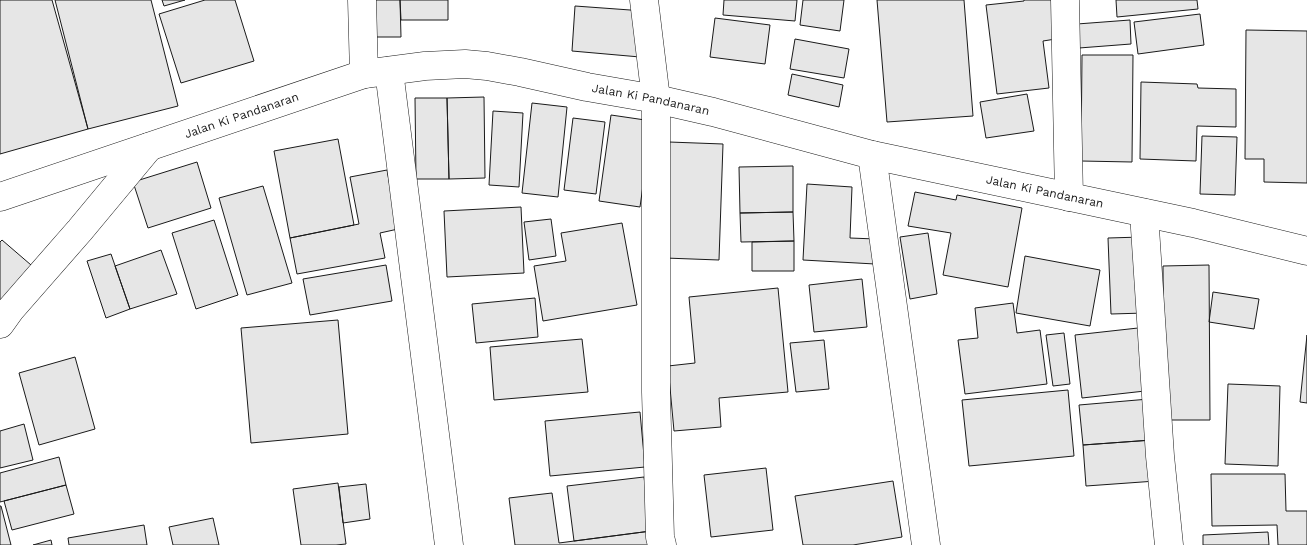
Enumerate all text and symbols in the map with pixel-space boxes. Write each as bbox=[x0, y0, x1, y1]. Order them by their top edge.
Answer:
street label: Jalan Ki Pandanaran bbox=[591, 81, 711, 118]
street label: Jalan Ki Pandanaran bbox=[183, 90, 301, 141]
street label: Jalan Ki Pandanaran bbox=[985, 172, 1105, 211]

